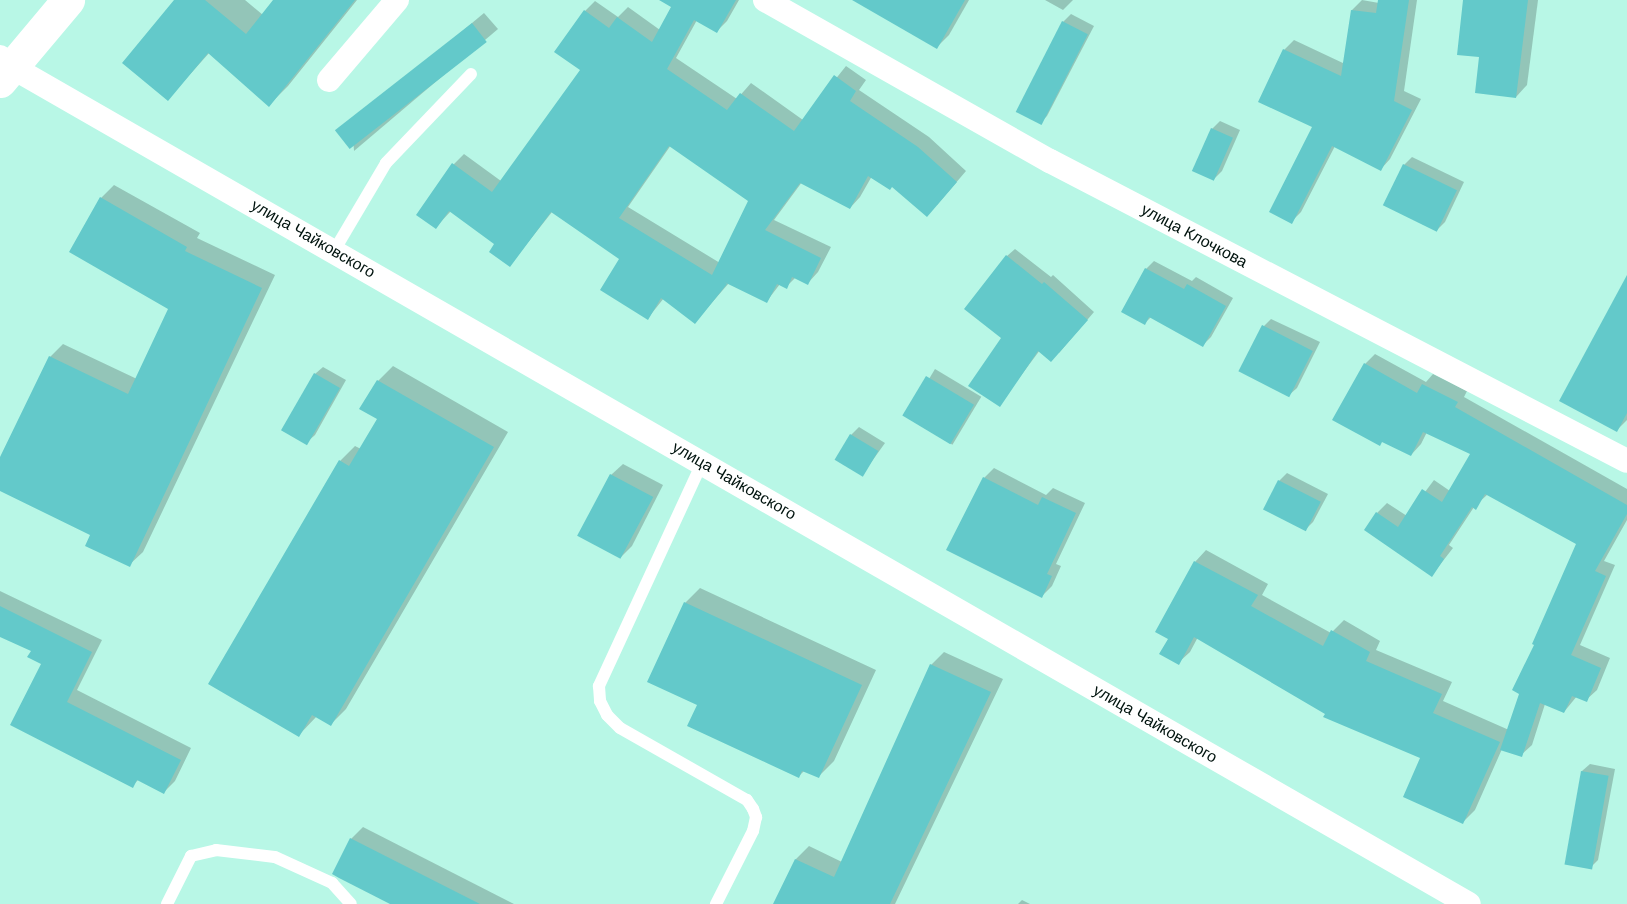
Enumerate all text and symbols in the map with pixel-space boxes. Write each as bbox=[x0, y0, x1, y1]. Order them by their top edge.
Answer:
street label: улица Чайковского bbox=[248, 196, 378, 282]
street label: улица Клочкова bbox=[1138, 200, 1250, 272]
street label: улица Чайковского bbox=[669, 438, 799, 524]
street label: улица Чайковского bbox=[1090, 681, 1220, 767]

